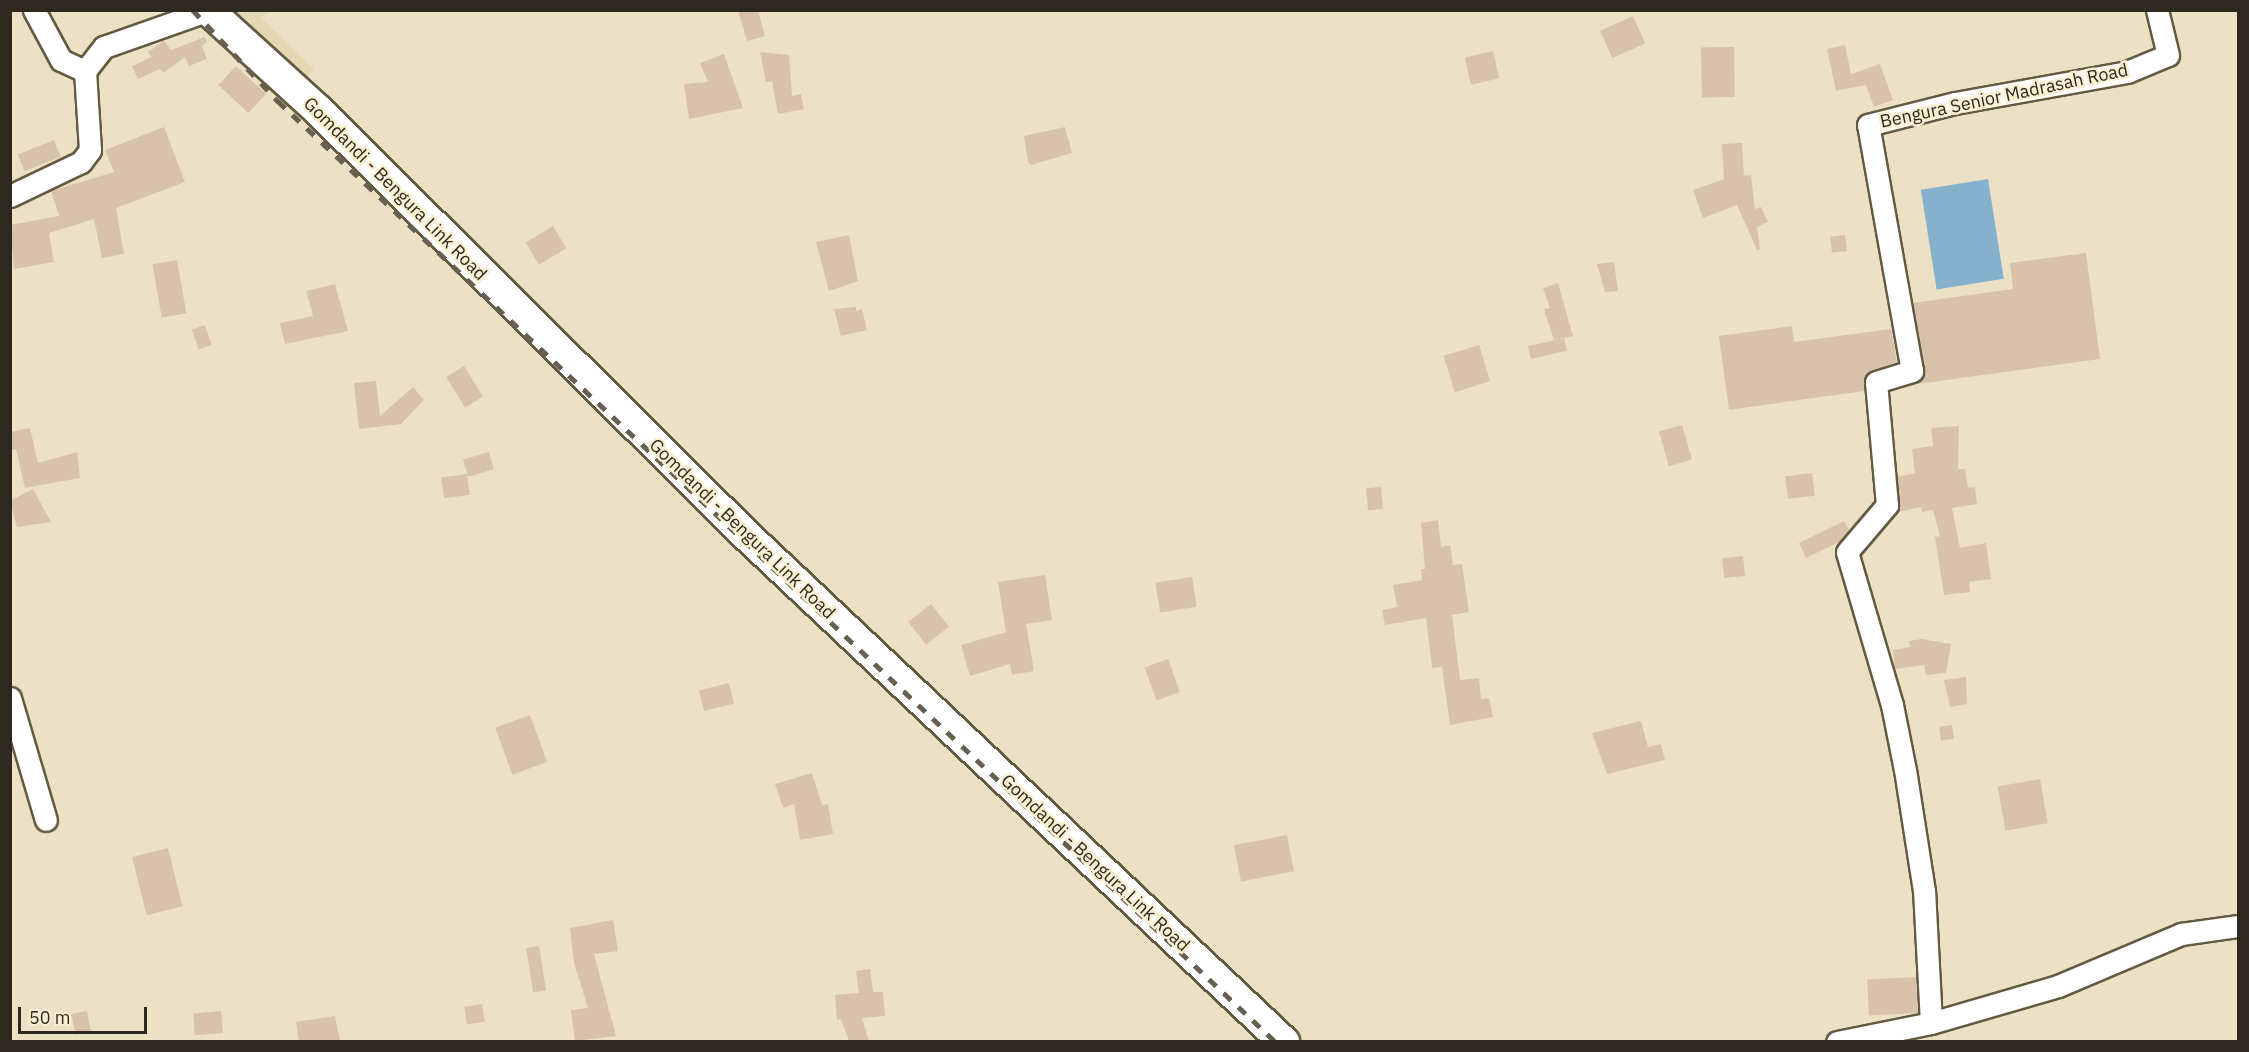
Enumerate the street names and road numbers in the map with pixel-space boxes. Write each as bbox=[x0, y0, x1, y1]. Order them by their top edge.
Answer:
street label: Bengura Senior Madrasah Road bbox=[1878, 59, 2130, 133]
street label: Gomdandi - Bengura Link Road bbox=[299, 93, 491, 285]
street label: Gomdandi - Bengura Link Road bbox=[645, 434, 839, 624]
street label: Gomdandi - Bengura Link Road bbox=[996, 770, 1194, 956]

